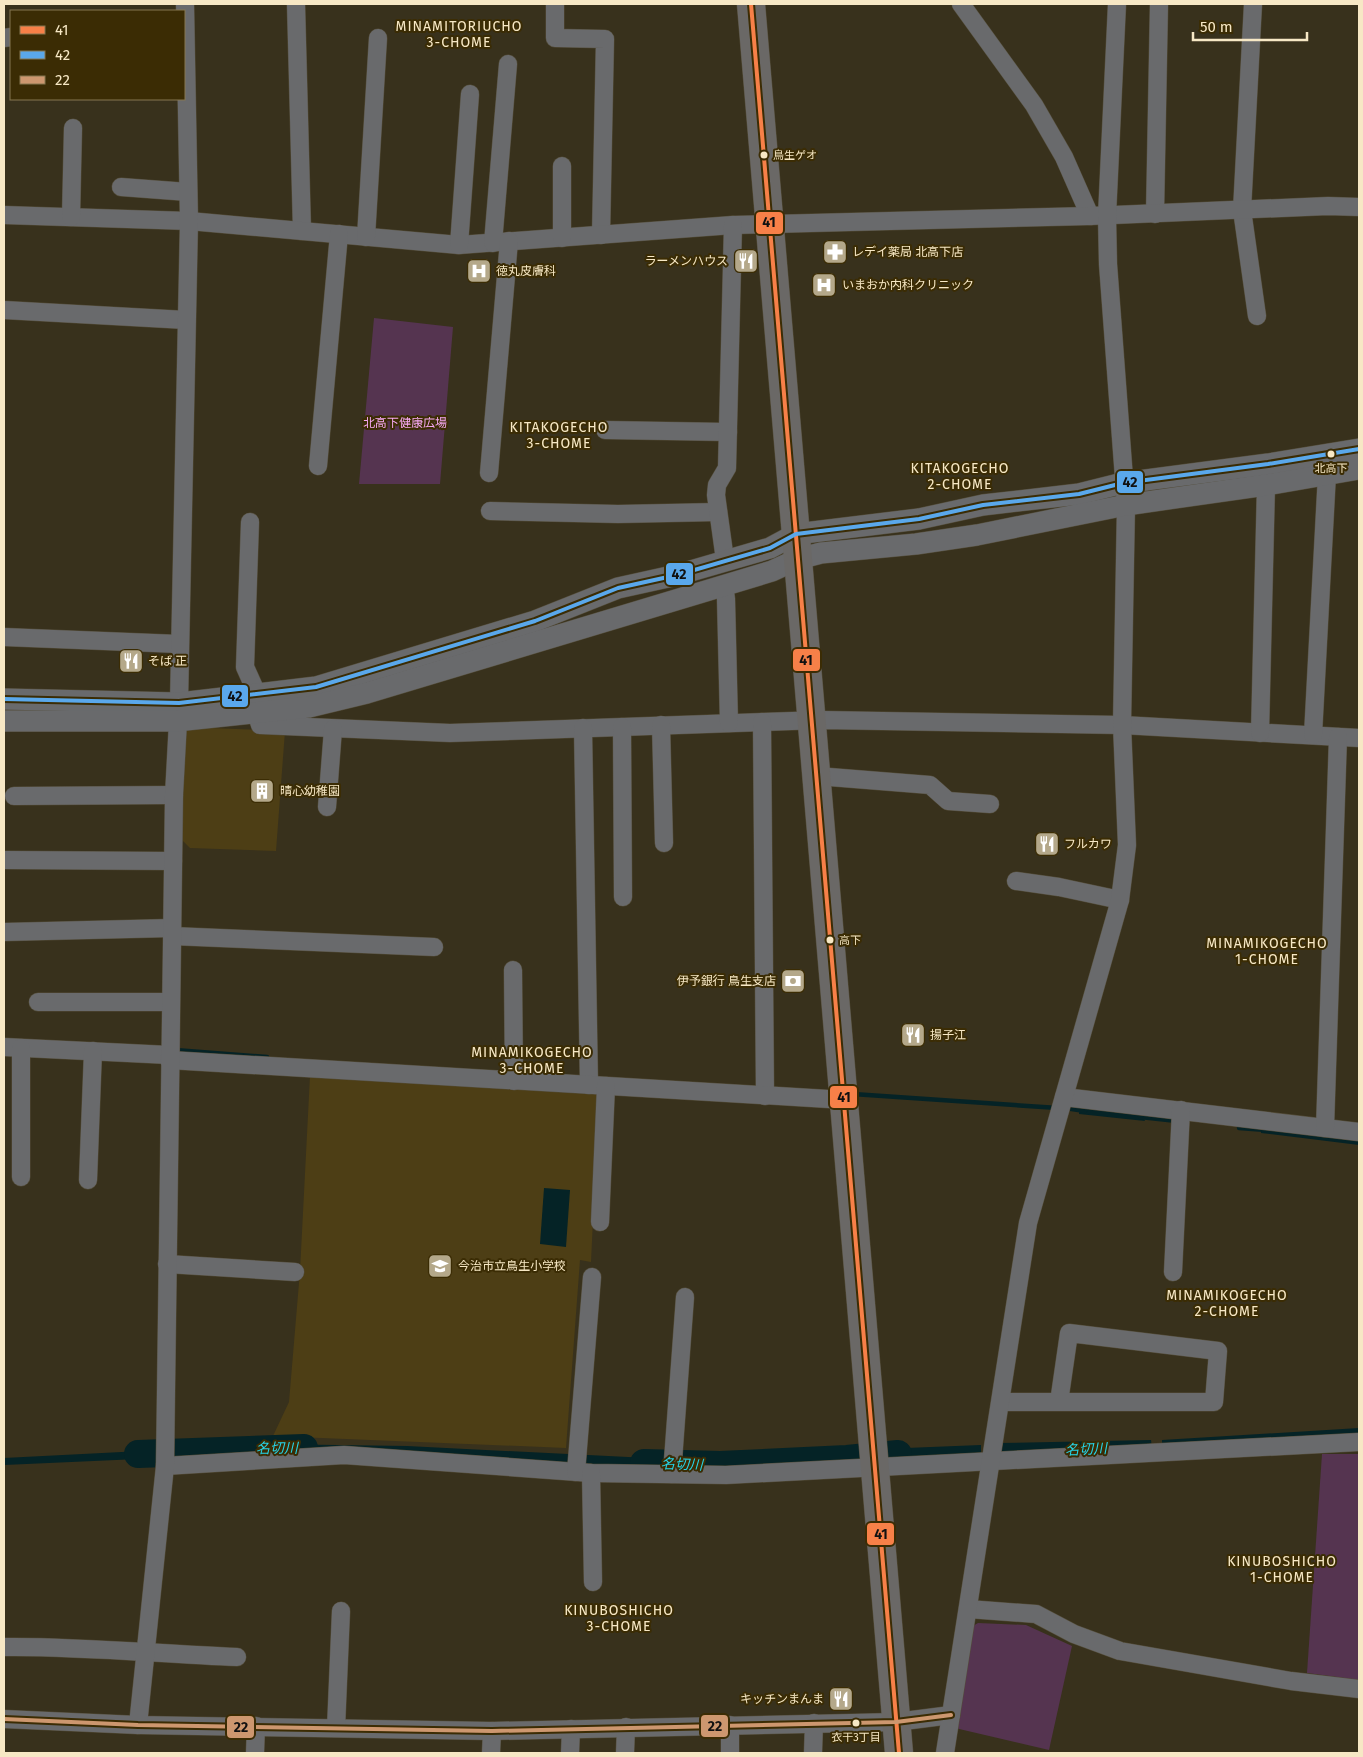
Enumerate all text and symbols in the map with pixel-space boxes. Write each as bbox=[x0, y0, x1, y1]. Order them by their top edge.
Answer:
legend bbox=[10, 10, 185, 100]
scale bar bbox=[1193, 10, 1307, 42]
district label: MINAMITORIUCHO 3-CHOME bbox=[396, 18, 522, 51]
text: 50 m bbox=[1200, 18, 1233, 36]
text: 41 bbox=[55, 21, 69, 39]
text: 42 bbox=[55, 46, 70, 64]
text: 22 bbox=[55, 71, 70, 89]
place label: 鳥生ゲオ bbox=[773, 149, 817, 162]
marker: 鳥生ゲオ bbox=[759, 150, 769, 160]
line badge: 41 bbox=[755, 211, 784, 235]
text: 41 bbox=[762, 214, 776, 231]
pharmacy icon: レデイ薬局 北高下店 bbox=[822, 239, 848, 265]
place label: レデイ薬局 北高下店 bbox=[852, 245, 963, 259]
restaurant icon: ラーメンハウス bbox=[733, 248, 759, 274]
place label: ラーメンハウス bbox=[644, 254, 728, 268]
hospital icon: 徳丸皮膚科 bbox=[466, 258, 492, 284]
place label: 徳丸皮膚科 bbox=[496, 264, 556, 278]
hospital icon: いまおか内科クリニック bbox=[811, 272, 837, 298]
place label: いまおか内科クリニック bbox=[842, 278, 974, 292]
park label: 北高下健康広場 bbox=[363, 416, 447, 430]
district label: KITAKOGECHO 3-CHOME bbox=[510, 419, 608, 452]
marker: 北高下 bbox=[1326, 449, 1336, 459]
district label: KITAKOGECHO 2-CHOME bbox=[911, 460, 1009, 493]
place label: 北高下 bbox=[1315, 462, 1348, 475]
line badge: 42 bbox=[1116, 470, 1144, 494]
text: 42 bbox=[1123, 474, 1137, 491]
line badge: 42 bbox=[665, 562, 694, 586]
text: 42 bbox=[672, 566, 686, 583]
restaurant icon: そば 正 bbox=[118, 648, 144, 674]
line badge: 41 bbox=[792, 648, 821, 672]
text: 41 bbox=[799, 652, 813, 669]
place label: そば 正 bbox=[148, 654, 187, 668]
line badge: 42 bbox=[221, 684, 249, 708]
text: 42 bbox=[228, 688, 242, 705]
building icon: 晴心幼稚園 bbox=[249, 778, 275, 804]
place label: 晴心幼稚園 bbox=[280, 784, 340, 798]
restaurant icon: フルカワ bbox=[1034, 831, 1060, 857]
place label: フルカワ bbox=[1064, 837, 1112, 851]
place label: 高下 bbox=[839, 934, 861, 947]
marker: 高下 bbox=[825, 935, 835, 945]
district label: MINAMIKOGECHO 1-CHOME bbox=[1206, 935, 1328, 968]
bank icon: 伊予銀行 鳥生支店 bbox=[780, 968, 806, 994]
place label: 伊予銀行 鳥生支店 bbox=[677, 974, 776, 988]
restaurant icon: 揚子江 bbox=[900, 1022, 926, 1048]
place label: 揚子江 bbox=[930, 1028, 966, 1042]
district label: MINAMIKOGECHO 3-CHOME bbox=[471, 1044, 593, 1077]
line badge: 41 bbox=[829, 1085, 858, 1109]
text: 41 bbox=[837, 1089, 851, 1106]
school or university icon: 今治市立鳥生小学校 bbox=[427, 1253, 453, 1279]
place label: 今治市立鳥生小学校 bbox=[458, 1259, 566, 1273]
district label: MINAMIKOGECHO 2-CHOME bbox=[1166, 1287, 1288, 1320]
water label: 名切川 bbox=[256, 1440, 300, 1457]
water label: 名切川 bbox=[1065, 1440, 1109, 1459]
water label: 名切川 bbox=[661, 1455, 705, 1474]
line badge: 41 bbox=[866, 1522, 895, 1546]
text: 41 bbox=[874, 1526, 888, 1543]
district label: KINUBOSHICHO 1-CHOME bbox=[1227, 1553, 1337, 1586]
district label: KINUBOSHICHO 3-CHOME bbox=[564, 1602, 674, 1635]
restaurant icon: キッチンまんま bbox=[828, 1686, 854, 1712]
place label: キッチンまんま bbox=[740, 1692, 824, 1706]
line badge: 22 bbox=[700, 1714, 729, 1738]
line badge: 22 bbox=[226, 1715, 255, 1739]
text: 22 bbox=[708, 1718, 722, 1735]
marker: 衣干3丁目 bbox=[851, 1718, 861, 1728]
text: 22 bbox=[234, 1719, 248, 1736]
place label: 衣干3丁目 bbox=[831, 1731, 881, 1744]

